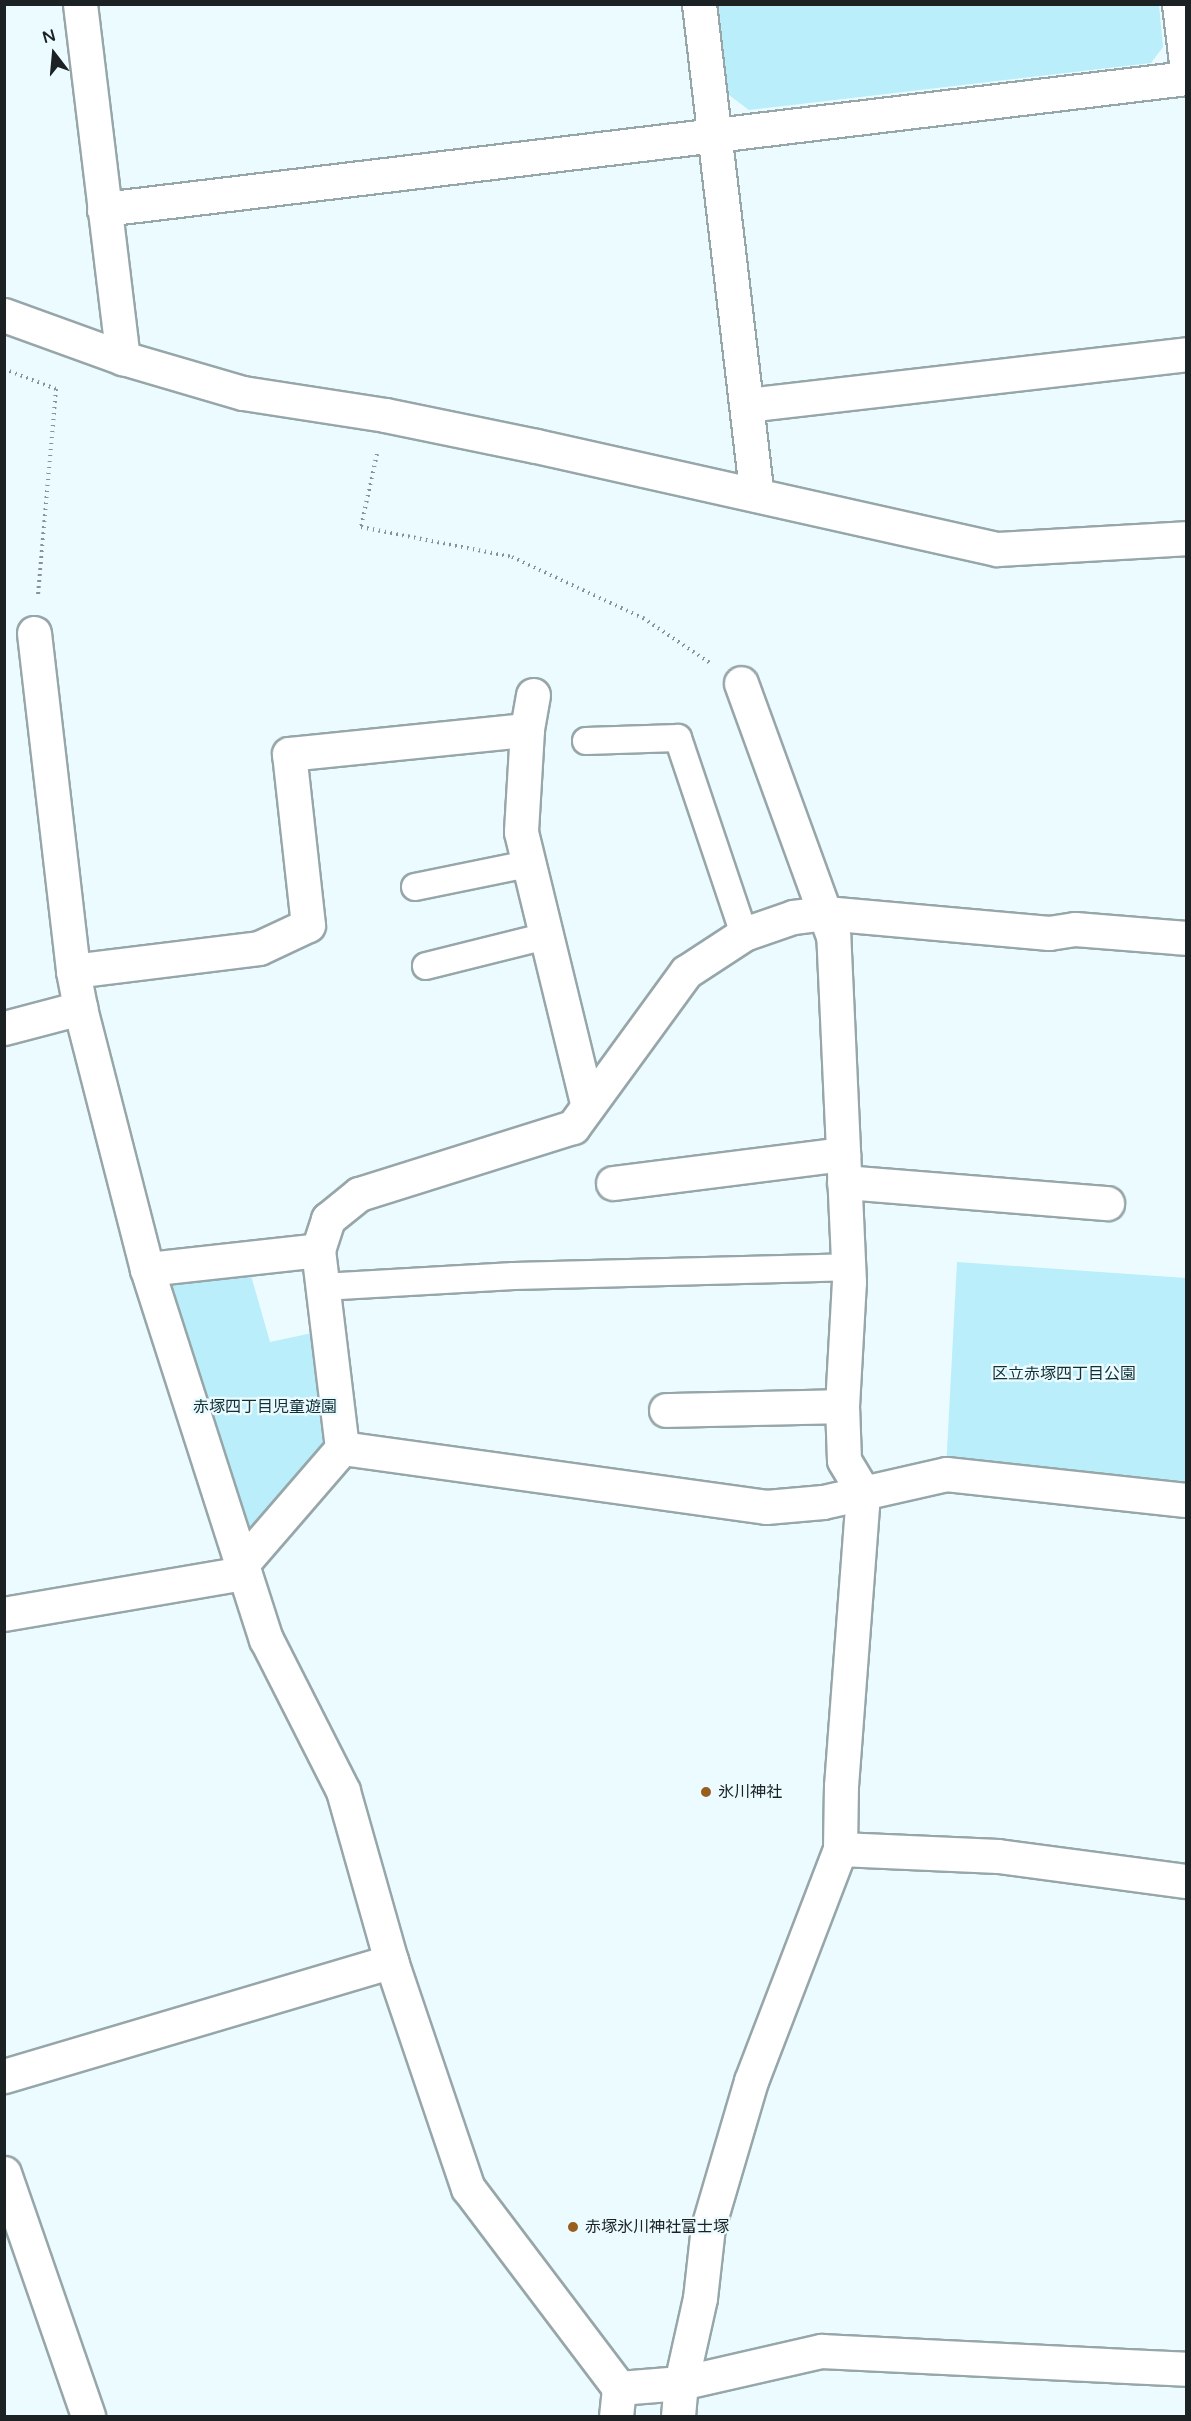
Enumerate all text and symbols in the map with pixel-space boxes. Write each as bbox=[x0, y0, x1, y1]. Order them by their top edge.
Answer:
north arrow bbox=[24, 24, 84, 84]
text: N bbox=[40, 25, 58, 48]
park label: 区立赤塚四丁目公園 bbox=[992, 1364, 1136, 1384]
park label: 赤塚四丁目児童遊園 bbox=[193, 1397, 337, 1417]
place label: 氷川神社 bbox=[718, 1782, 782, 1802]
marker: 氷川神社 bbox=[699, 1785, 713, 1799]
place label: 赤塚氷川神社富士塚 bbox=[585, 2217, 729, 2237]
marker: 赤塚氷川神社富士塚 bbox=[566, 2220, 580, 2234]

